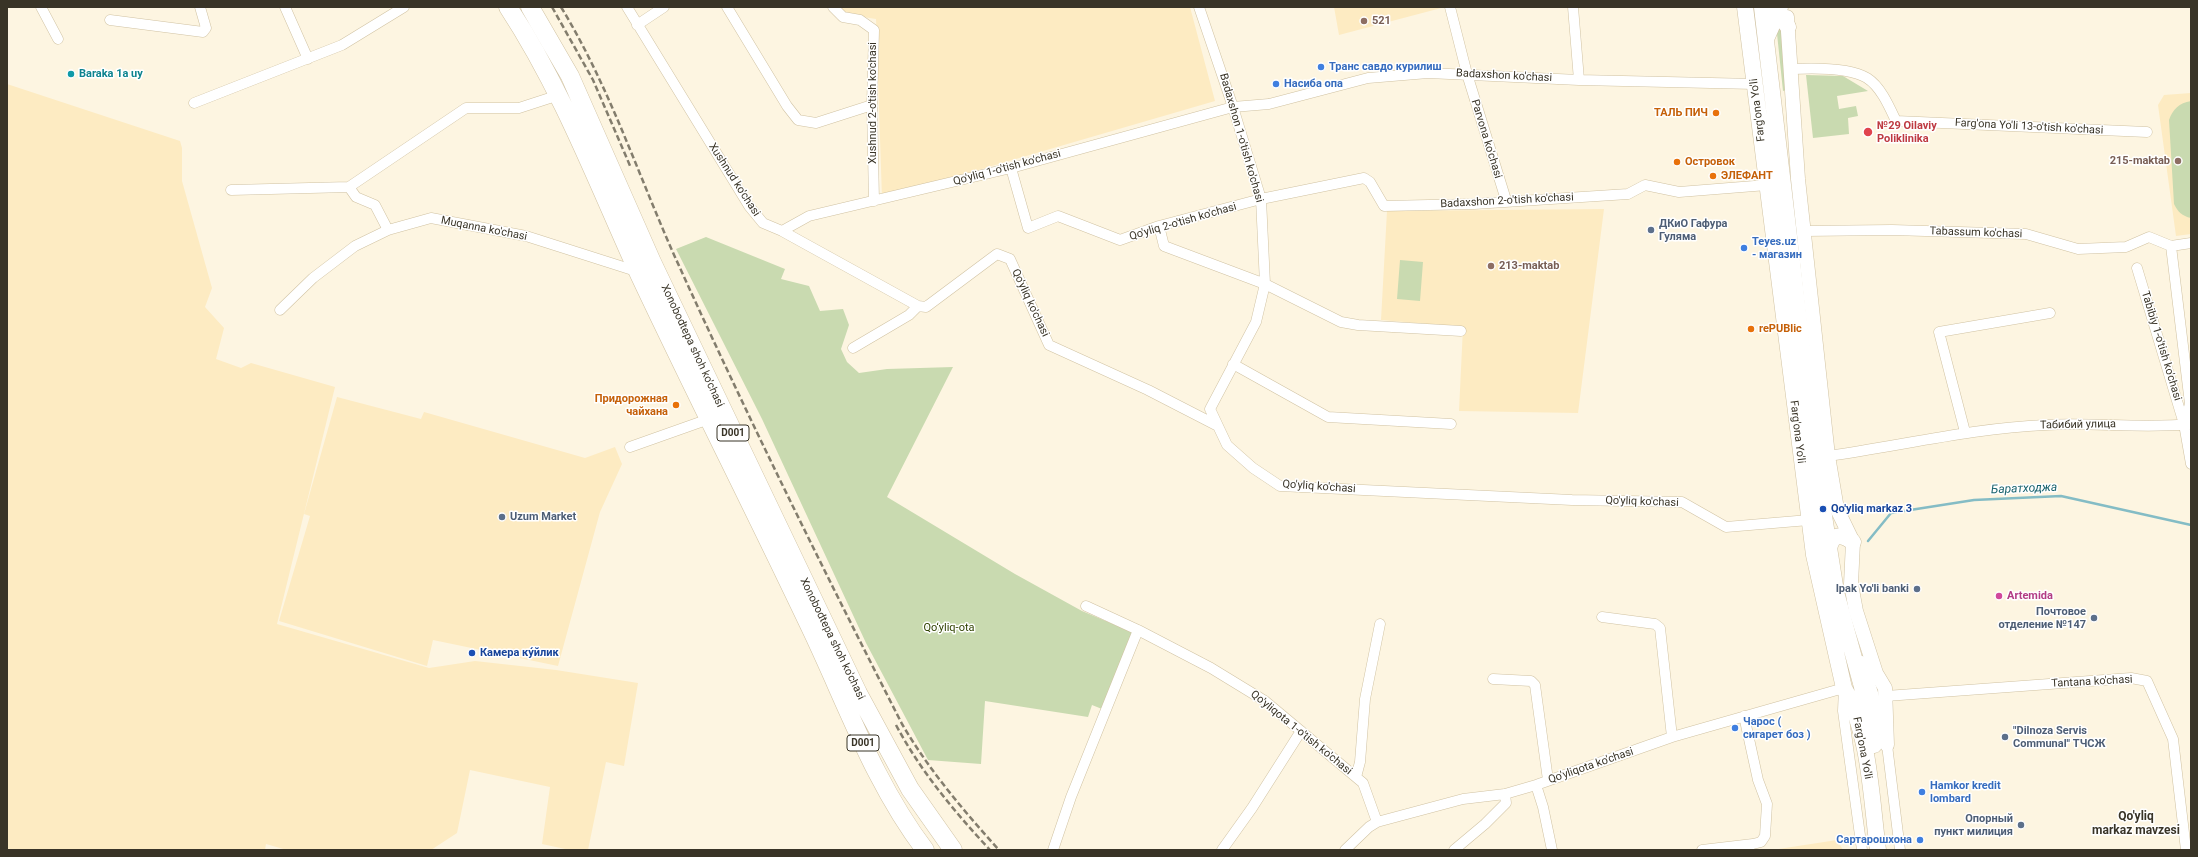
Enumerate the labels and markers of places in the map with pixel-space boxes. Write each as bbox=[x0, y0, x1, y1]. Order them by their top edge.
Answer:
place label: 521 bbox=[1372, 14, 1391, 28]
marker: 521 bbox=[1359, 16, 1369, 26]
place label: Транс савдо курилиш bbox=[1329, 60, 1441, 74]
marker: Транс савдо курилиш bbox=[1316, 62, 1326, 72]
place label: Baraka 1a uy bbox=[79, 67, 143, 81]
marker: Baraka 1a uy bbox=[66, 69, 76, 79]
place label: Насиба опа bbox=[1284, 77, 1343, 91]
marker: Насиба опа bbox=[1271, 79, 1281, 89]
place label: ТАЛЬ ПИЧ bbox=[1654, 106, 1708, 120]
marker: ТАЛЬ ПИЧ bbox=[1711, 108, 1721, 118]
place label: №29 Oilaviy Poliklinika bbox=[1877, 119, 1937, 145]
marker: №29 Oilaviy Poliklinika bbox=[1862, 126, 1874, 138]
place label: 215-maktab bbox=[2110, 154, 2170, 168]
place label: Островок bbox=[1685, 155, 1735, 169]
marker: 215-maktab bbox=[2173, 156, 2183, 166]
marker: Островок bbox=[1672, 157, 1682, 167]
place label: ЭЛЕФАНТ bbox=[1721, 169, 1773, 183]
marker: ЭЛЕФАНТ bbox=[1708, 171, 1718, 181]
place label: ДКиО Гафура Гуляма bbox=[1659, 217, 1727, 243]
marker: ДКиО Гафура Гуляма bbox=[1646, 225, 1656, 235]
place label: Teyes.uz - магазин bbox=[1752, 235, 1802, 261]
marker: Teyes.uz - магазин bbox=[1739, 243, 1749, 253]
place label: 213-maktab bbox=[1499, 259, 1559, 273]
marker: 213-maktab bbox=[1486, 261, 1496, 271]
place label: rePUBlic bbox=[1759, 322, 1802, 336]
marker: rePUBlic bbox=[1746, 324, 1756, 334]
place label: Придорожная чайхана bbox=[595, 392, 668, 418]
marker: Придорожная чайхана bbox=[671, 400, 681, 410]
place label: Qo'yliq markaz 3 bbox=[1831, 502, 1912, 516]
marker: Qo'yliq markaz 3 bbox=[1818, 504, 1828, 514]
place label: Uzum Market bbox=[510, 510, 576, 524]
marker: Uzum Market bbox=[497, 512, 507, 522]
place label: Ipak Yo'li banki bbox=[1836, 582, 1909, 596]
marker: Ipak Yo'li banki bbox=[1912, 584, 1922, 594]
place label: Artemida bbox=[2007, 589, 2053, 603]
marker: Artemida bbox=[1994, 591, 2004, 601]
place label: Почтовое отделение №147 bbox=[1998, 605, 2086, 631]
marker: Почтовое отделение №147 bbox=[2089, 613, 2099, 623]
place label: Камера ку́йлик bbox=[480, 646, 559, 660]
marker: Камера ку́йлик bbox=[467, 648, 477, 658]
place label: Чарос ( сигарет боз ) bbox=[1743, 715, 1811, 741]
marker: Чарос ( сигарет боз ) bbox=[1730, 723, 1740, 733]
place label: "Dilnoza Servis Communal" ТЧСЖ bbox=[2013, 724, 2105, 750]
marker: "Dilnoza Servis Communal" ТЧСЖ bbox=[2000, 732, 2010, 742]
place label: Hamkor kredit lombard bbox=[1930, 779, 2001, 805]
marker: Hamkor kredit lombard bbox=[1917, 787, 1927, 797]
place label: Опорный пункт милиция bbox=[1934, 812, 2013, 838]
marker: Опорный пункт милиция bbox=[2016, 820, 2026, 830]
place label: Сартарошхона bbox=[1836, 833, 1912, 847]
marker: Сартарошхона bbox=[1915, 835, 1925, 845]

